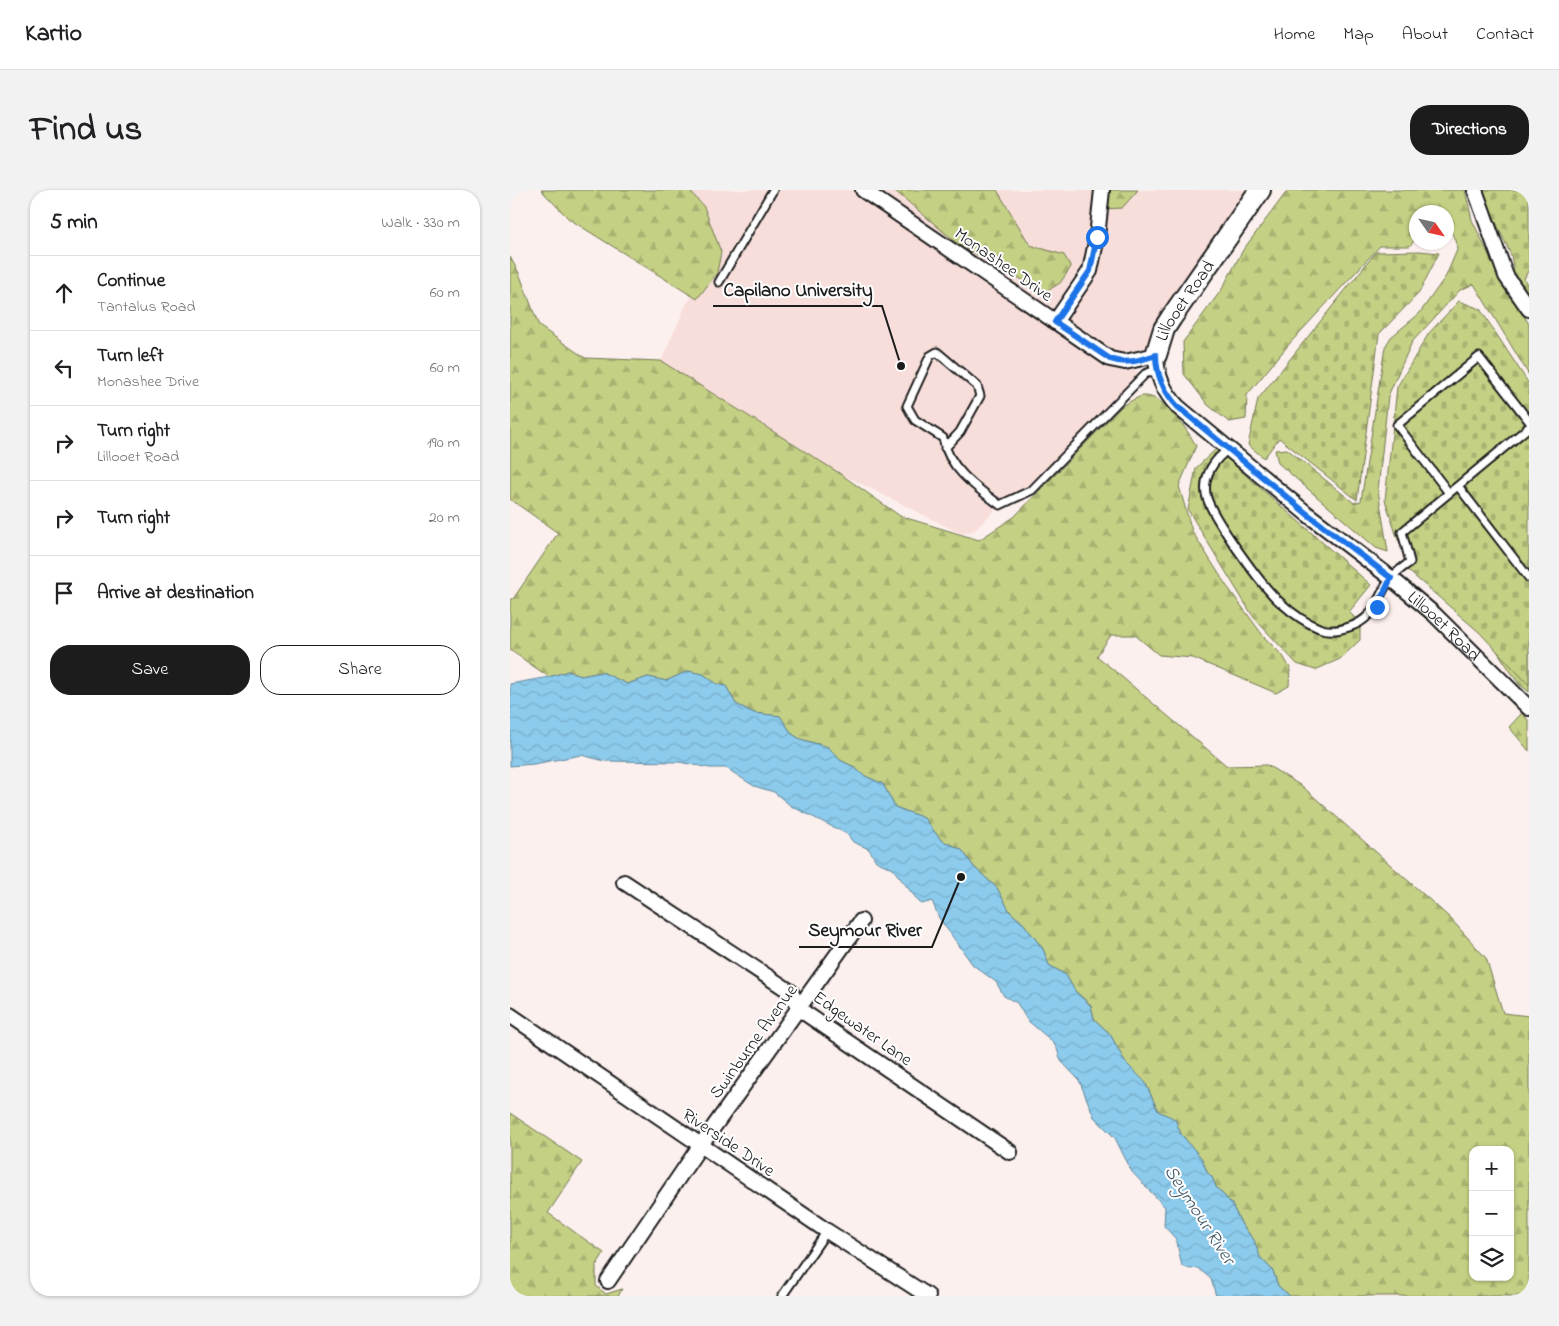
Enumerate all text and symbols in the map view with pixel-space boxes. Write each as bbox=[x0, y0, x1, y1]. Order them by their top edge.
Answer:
text: Kartio bbox=[25, 17, 82, 52]
text: Home bbox=[1274, 22, 1315, 48]
text: Map bbox=[1343, 22, 1374, 48]
text: About bbox=[1402, 22, 1448, 48]
text: Contact bbox=[1476, 22, 1534, 48]
text: Find us bbox=[30, 105, 142, 156]
button: Directions bbox=[1410, 105, 1529, 155]
north arrow bbox=[1409, 205, 1454, 250]
text: 5 min bbox=[50, 208, 98, 238]
text: Walk · 330 m bbox=[381, 211, 460, 235]
street label: Monashee Drive bbox=[948, 222, 1058, 310]
route start bbox=[1086, 226, 1109, 249]
street label: Lillooet Road bbox=[1150, 256, 1222, 344]
text: Continue bbox=[97, 268, 165, 295]
callout: Capilano University bbox=[713, 272, 882, 306]
text: Capilano University bbox=[723, 278, 873, 307]
icon: ahead bbox=[50, 279, 78, 307]
text: 60 m bbox=[430, 281, 460, 305]
text: Tantalus Road bbox=[97, 295, 195, 319]
text: Turn left bbox=[97, 343, 164, 370]
icon: left bbox=[50, 354, 78, 382]
text: 60 m bbox=[430, 356, 460, 380]
text: Monashee Drive bbox=[97, 370, 199, 394]
text: Turn right bbox=[97, 418, 170, 445]
icon: right bbox=[50, 429, 78, 457]
text: 190 m bbox=[427, 431, 460, 455]
text: Lillooet Road bbox=[97, 445, 179, 469]
icon: right bbox=[50, 504, 78, 532]
text: Turn right bbox=[97, 505, 170, 532]
text: 20 m bbox=[429, 506, 460, 530]
icon: arrive bbox=[50, 579, 78, 607]
text: Arrive at destination bbox=[97, 580, 254, 607]
street label: Lillooet Road bbox=[1401, 586, 1486, 668]
route end bbox=[1366, 596, 1389, 619]
button: Save bbox=[50, 645, 250, 695]
button: Share bbox=[260, 645, 460, 695]
callout: Seymour River bbox=[799, 913, 932, 947]
text: Seymour River bbox=[808, 918, 923, 947]
street label: Swinburne Avenue bbox=[704, 979, 806, 1105]
street label: Edgewater Lane bbox=[806, 986, 918, 1075]
street label: Riverside Drive bbox=[676, 1103, 780, 1185]
map controls bbox=[1469, 1146, 1514, 1281]
button: + bbox=[1469, 1146, 1514, 1191]
water label: Seymour River bbox=[1157, 1160, 1242, 1272]
button: − bbox=[1469, 1191, 1514, 1236]
button: layers bbox=[1469, 1236, 1514, 1281]

